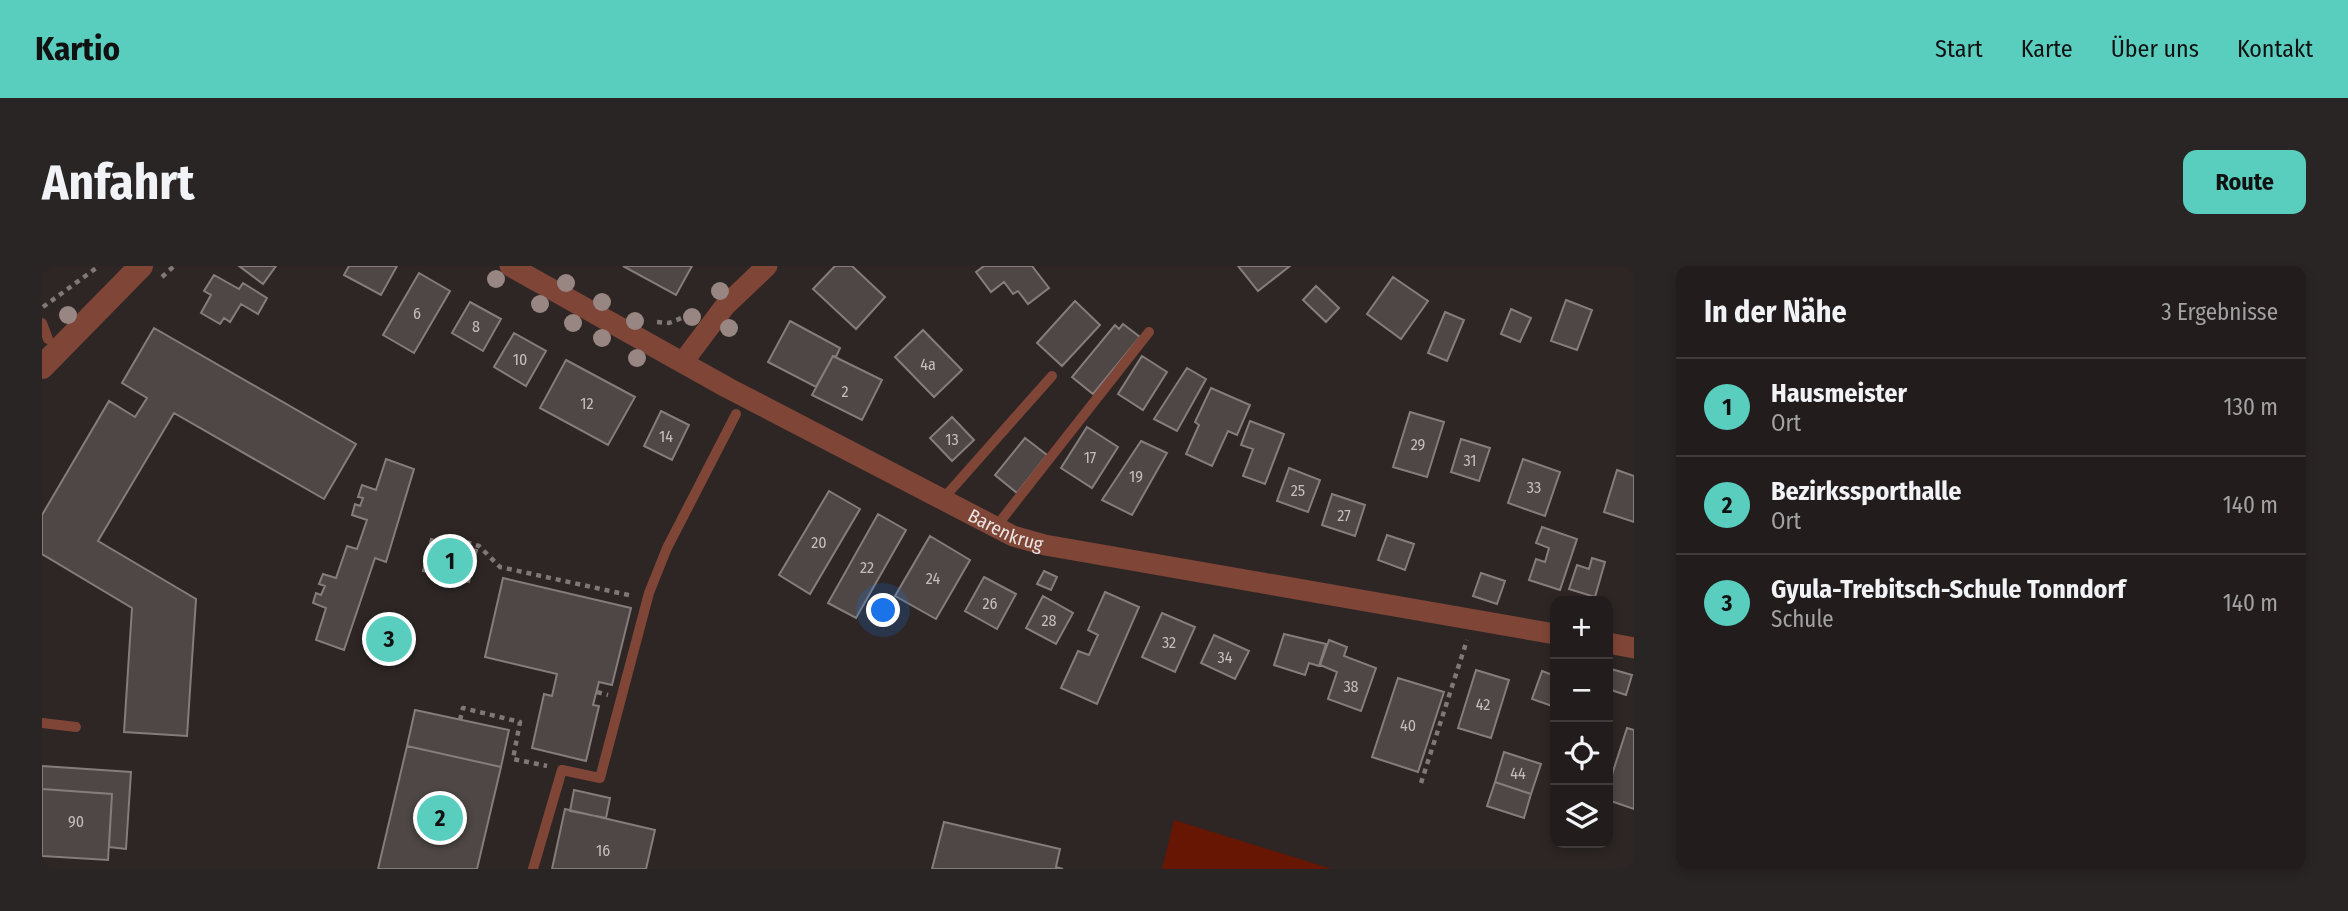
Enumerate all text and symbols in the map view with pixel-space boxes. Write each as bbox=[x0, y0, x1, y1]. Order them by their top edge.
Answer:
text: Kartio bbox=[35, 29, 120, 69]
text: Start bbox=[1935, 35, 1983, 63]
text: Karte bbox=[2021, 35, 2073, 63]
text: Über uns bbox=[2111, 35, 2199, 63]
text: Kontakt bbox=[2237, 35, 2313, 63]
button: Route bbox=[2183, 150, 2306, 214]
text: Anfahrt bbox=[42, 153, 195, 212]
text: In der Nähe bbox=[1704, 294, 1847, 330]
text: 3 Ergebnisse bbox=[2161, 298, 2278, 326]
house number: 6 bbox=[413, 304, 421, 323]
house number: 8 bbox=[472, 317, 480, 336]
house number: 10 bbox=[513, 350, 527, 369]
house number: 4a bbox=[920, 355, 936, 374]
text: Hausmeister bbox=[1771, 378, 1907, 409]
house number: 2 bbox=[841, 382, 849, 401]
text: 1 bbox=[1722, 393, 1732, 421]
text: 130 m bbox=[2224, 393, 2278, 421]
house number: 12 bbox=[580, 394, 594, 413]
text: Ort bbox=[1771, 409, 1801, 437]
house number: 14 bbox=[659, 427, 673, 446]
house number: 13 bbox=[945, 430, 959, 449]
house number: 29 bbox=[1411, 435, 1426, 454]
house number: 17 bbox=[1084, 448, 1097, 467]
house number: 31 bbox=[1463, 451, 1477, 470]
house number: 19 bbox=[1129, 467, 1143, 486]
text: Bezirkssporthalle bbox=[1771, 476, 1962, 507]
house number: 33 bbox=[1527, 478, 1541, 497]
house number: 25 bbox=[1291, 481, 1305, 500]
text: 2 bbox=[1722, 491, 1732, 519]
text: 140 m bbox=[2223, 491, 2278, 519]
street label: Barenkrug bbox=[964, 503, 1046, 555]
house number: 27 bbox=[1337, 506, 1351, 525]
text: Ort bbox=[1771, 507, 1801, 535]
house number: 20 bbox=[811, 533, 827, 552]
pin: 1 bbox=[427, 535, 473, 587]
house number: 22 bbox=[860, 558, 874, 577]
house number: 24 bbox=[926, 569, 940, 588]
text: Gyula-Trebitsch-Schule Tonndorf bbox=[1771, 574, 2126, 605]
text: 3 bbox=[1722, 589, 1732, 617]
text: 140 m bbox=[2223, 589, 2278, 617]
your location bbox=[866, 593, 900, 627]
house number: 26 bbox=[983, 594, 998, 613]
map controls bbox=[1550, 596, 1613, 848]
button: + bbox=[1550, 596, 1613, 659]
text: Schule bbox=[1771, 605, 1834, 633]
house number: 28 bbox=[1041, 611, 1057, 630]
pin: 3 bbox=[366, 613, 412, 665]
house number: 32 bbox=[1162, 633, 1176, 652]
house number: 34 bbox=[1218, 648, 1233, 667]
button: − bbox=[1550, 659, 1613, 722]
house number: 38 bbox=[1343, 677, 1359, 696]
house number: 42 bbox=[1476, 695, 1490, 714]
house number: 40 bbox=[1400, 716, 1416, 735]
button: locate bbox=[1550, 722, 1613, 785]
house number: 44 bbox=[1510, 764, 1526, 783]
button: layers bbox=[1550, 785, 1613, 848]
pin: 2 bbox=[417, 792, 463, 844]
house number: 90 bbox=[68, 812, 84, 831]
house number: 16 bbox=[596, 841, 610, 860]

